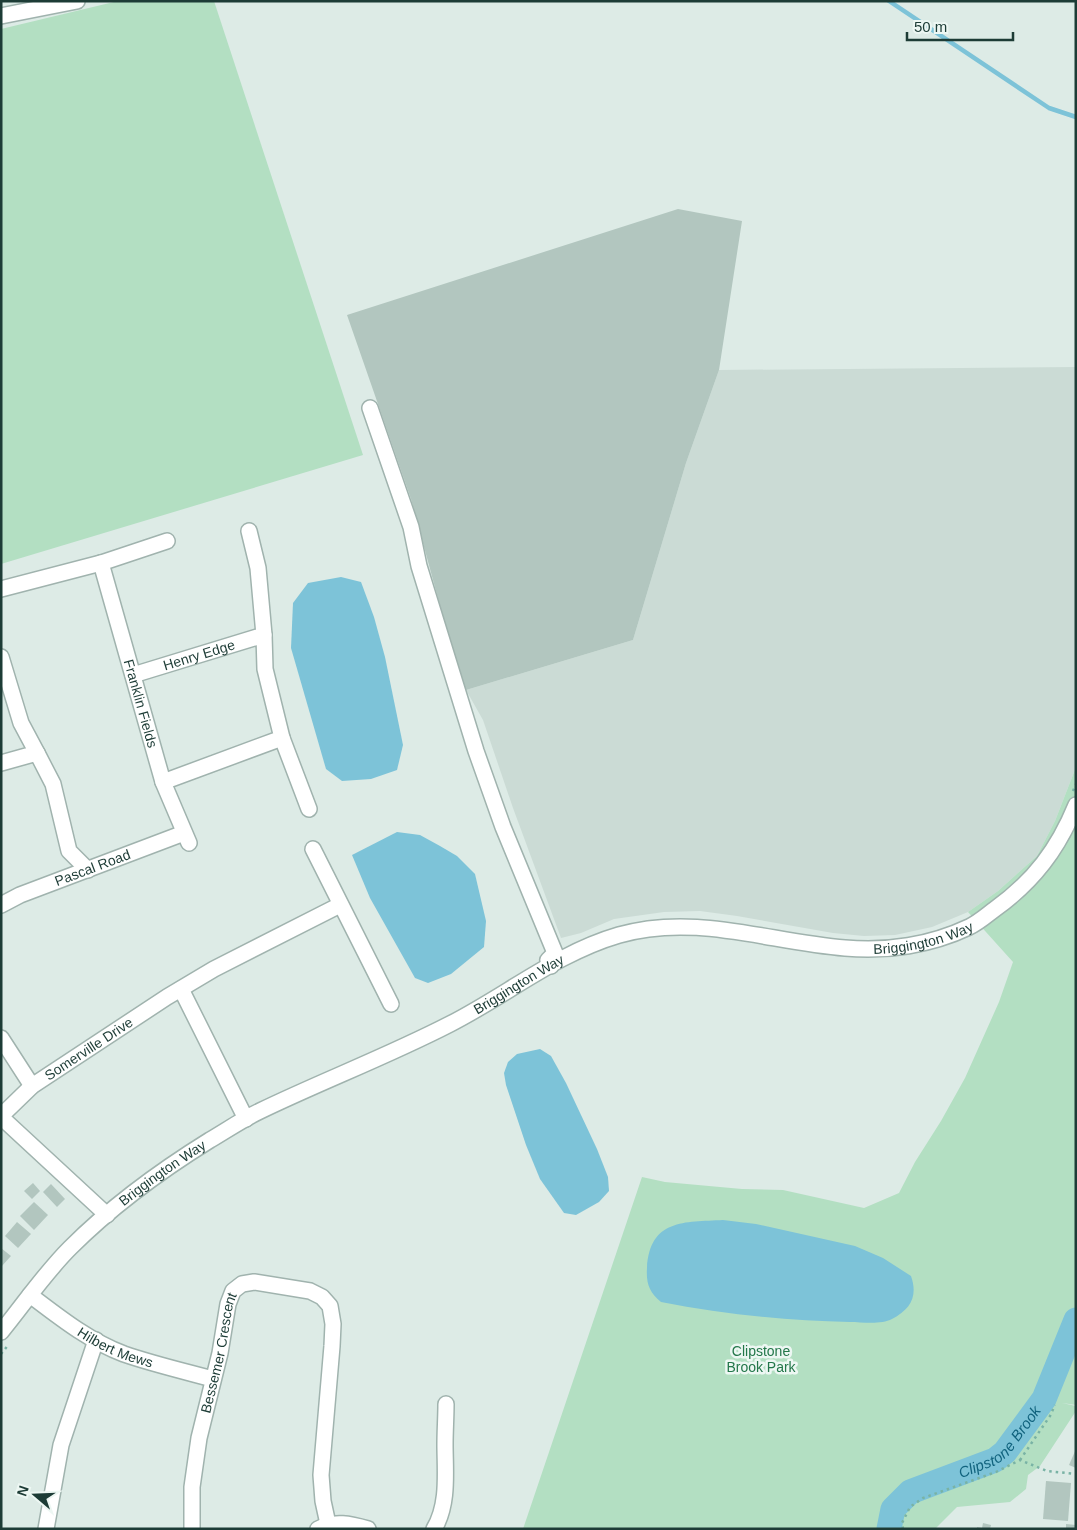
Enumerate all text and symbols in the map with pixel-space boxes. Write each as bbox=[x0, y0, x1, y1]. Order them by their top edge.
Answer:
scale bar bbox=[907, 10, 1013, 42]
text: 50 m bbox=[914, 18, 947, 35]
street label: Henry Edge bbox=[161, 636, 237, 673]
street label: Franklin Fields bbox=[121, 657, 161, 750]
street label: Pascal Road bbox=[53, 846, 133, 889]
street label: Briggington Way bbox=[873, 918, 976, 957]
street label: Briggington Way bbox=[471, 951, 566, 1017]
street label: Somerville Drive bbox=[42, 1014, 136, 1083]
street label: Briggington Way bbox=[116, 1137, 209, 1209]
street label: Bessemer Crescent bbox=[197, 1290, 240, 1415]
street label: Hilbert Mews bbox=[75, 1324, 155, 1371]
park label: Clipstone Brook Park bbox=[726, 1343, 797, 1375]
water label: Clipstone Brook bbox=[956, 1401, 1045, 1481]
north arrow bbox=[10, 1470, 60, 1520]
text: N bbox=[13, 1483, 32, 1498]

